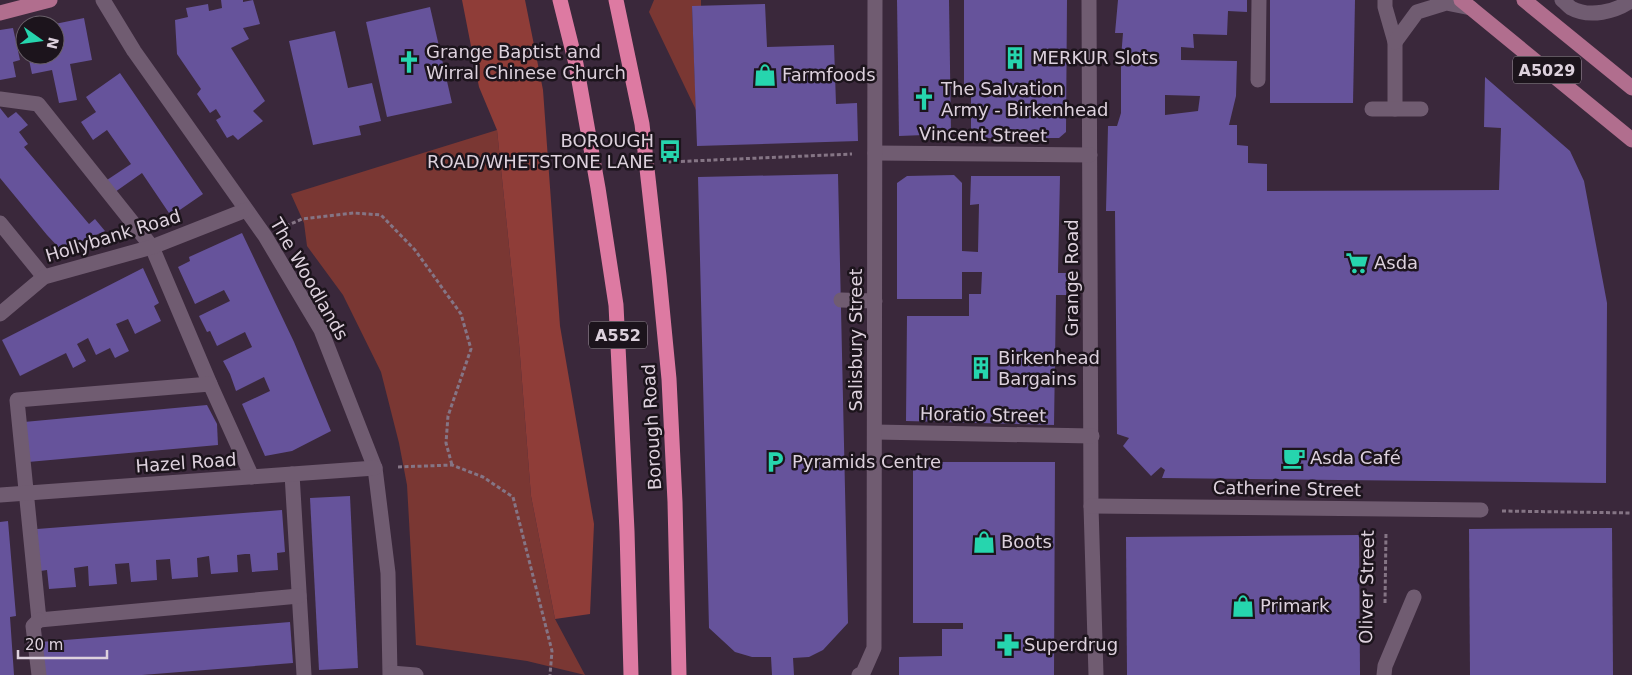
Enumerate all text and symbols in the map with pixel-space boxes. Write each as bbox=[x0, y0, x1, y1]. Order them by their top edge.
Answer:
north arrow bbox=[15, 15, 65, 65]
text: N bbox=[43, 36, 62, 51]
place label: Grange Baptist and Wirral Chinese Church bbox=[426, 41, 626, 83]
building icon: MERKUR Slots bbox=[1002, 45, 1028, 71]
place label: MERKUR Slots bbox=[1032, 47, 1158, 68]
church icon: Grange Baptist and Wirral Chinese Church bbox=[396, 49, 422, 75]
road number: A5029 bbox=[1513, 56, 1581, 84]
shop icon: Farmfoods bbox=[752, 62, 778, 88]
place label: Farmfoods bbox=[782, 64, 876, 85]
place label: The Salvation Army - Birkenhead bbox=[940, 78, 1108, 120]
church icon: The Salvation Army - Birkenhead bbox=[911, 86, 937, 112]
street label: Vincent Street bbox=[919, 123, 1047, 146]
place label: BOROUGH ROAD/WHETSTONE LANE bbox=[427, 130, 654, 172]
bus stop icon: BOROUGH ROAD/WHETSTONE LANE bbox=[657, 138, 683, 164]
street label: Hollybank Road bbox=[43, 205, 183, 266]
street label: The Woodlands bbox=[265, 213, 353, 344]
street label: Grange Road bbox=[1061, 219, 1082, 337]
supermarket icon: Asda bbox=[1344, 250, 1370, 276]
place label: Asda bbox=[1374, 252, 1418, 273]
street label: Salisbury Street bbox=[845, 268, 866, 412]
road number: A552 bbox=[589, 322, 647, 348]
place label: Birkenhead Bargains bbox=[998, 347, 1100, 389]
building icon: Birkenhead Bargains bbox=[968, 355, 994, 381]
street label: Borough Road bbox=[638, 363, 665, 491]
street label: Horatio Street bbox=[920, 403, 1046, 426]
cafe icon: Asda Café bbox=[1281, 445, 1307, 471]
place label: Asda Café bbox=[1310, 447, 1401, 468]
street label: Hazel Road bbox=[135, 449, 237, 476]
parking icon: Pyramids Centre bbox=[762, 449, 788, 475]
place label: Pyramids Centre bbox=[792, 451, 941, 472]
street label: Catherine Street bbox=[1213, 477, 1361, 500]
shop icon: Boots bbox=[971, 529, 997, 555]
street label: Oliver Street bbox=[1355, 530, 1378, 644]
place label: Boots bbox=[1001, 531, 1052, 552]
shop icon: Primark bbox=[1230, 593, 1256, 619]
place label: Primark bbox=[1260, 595, 1330, 616]
scale bar bbox=[18, 628, 106, 660]
pharmacy icon: Superdrug bbox=[995, 632, 1021, 658]
place label: Superdrug bbox=[1024, 634, 1118, 655]
text: 20 m bbox=[25, 636, 63, 654]

